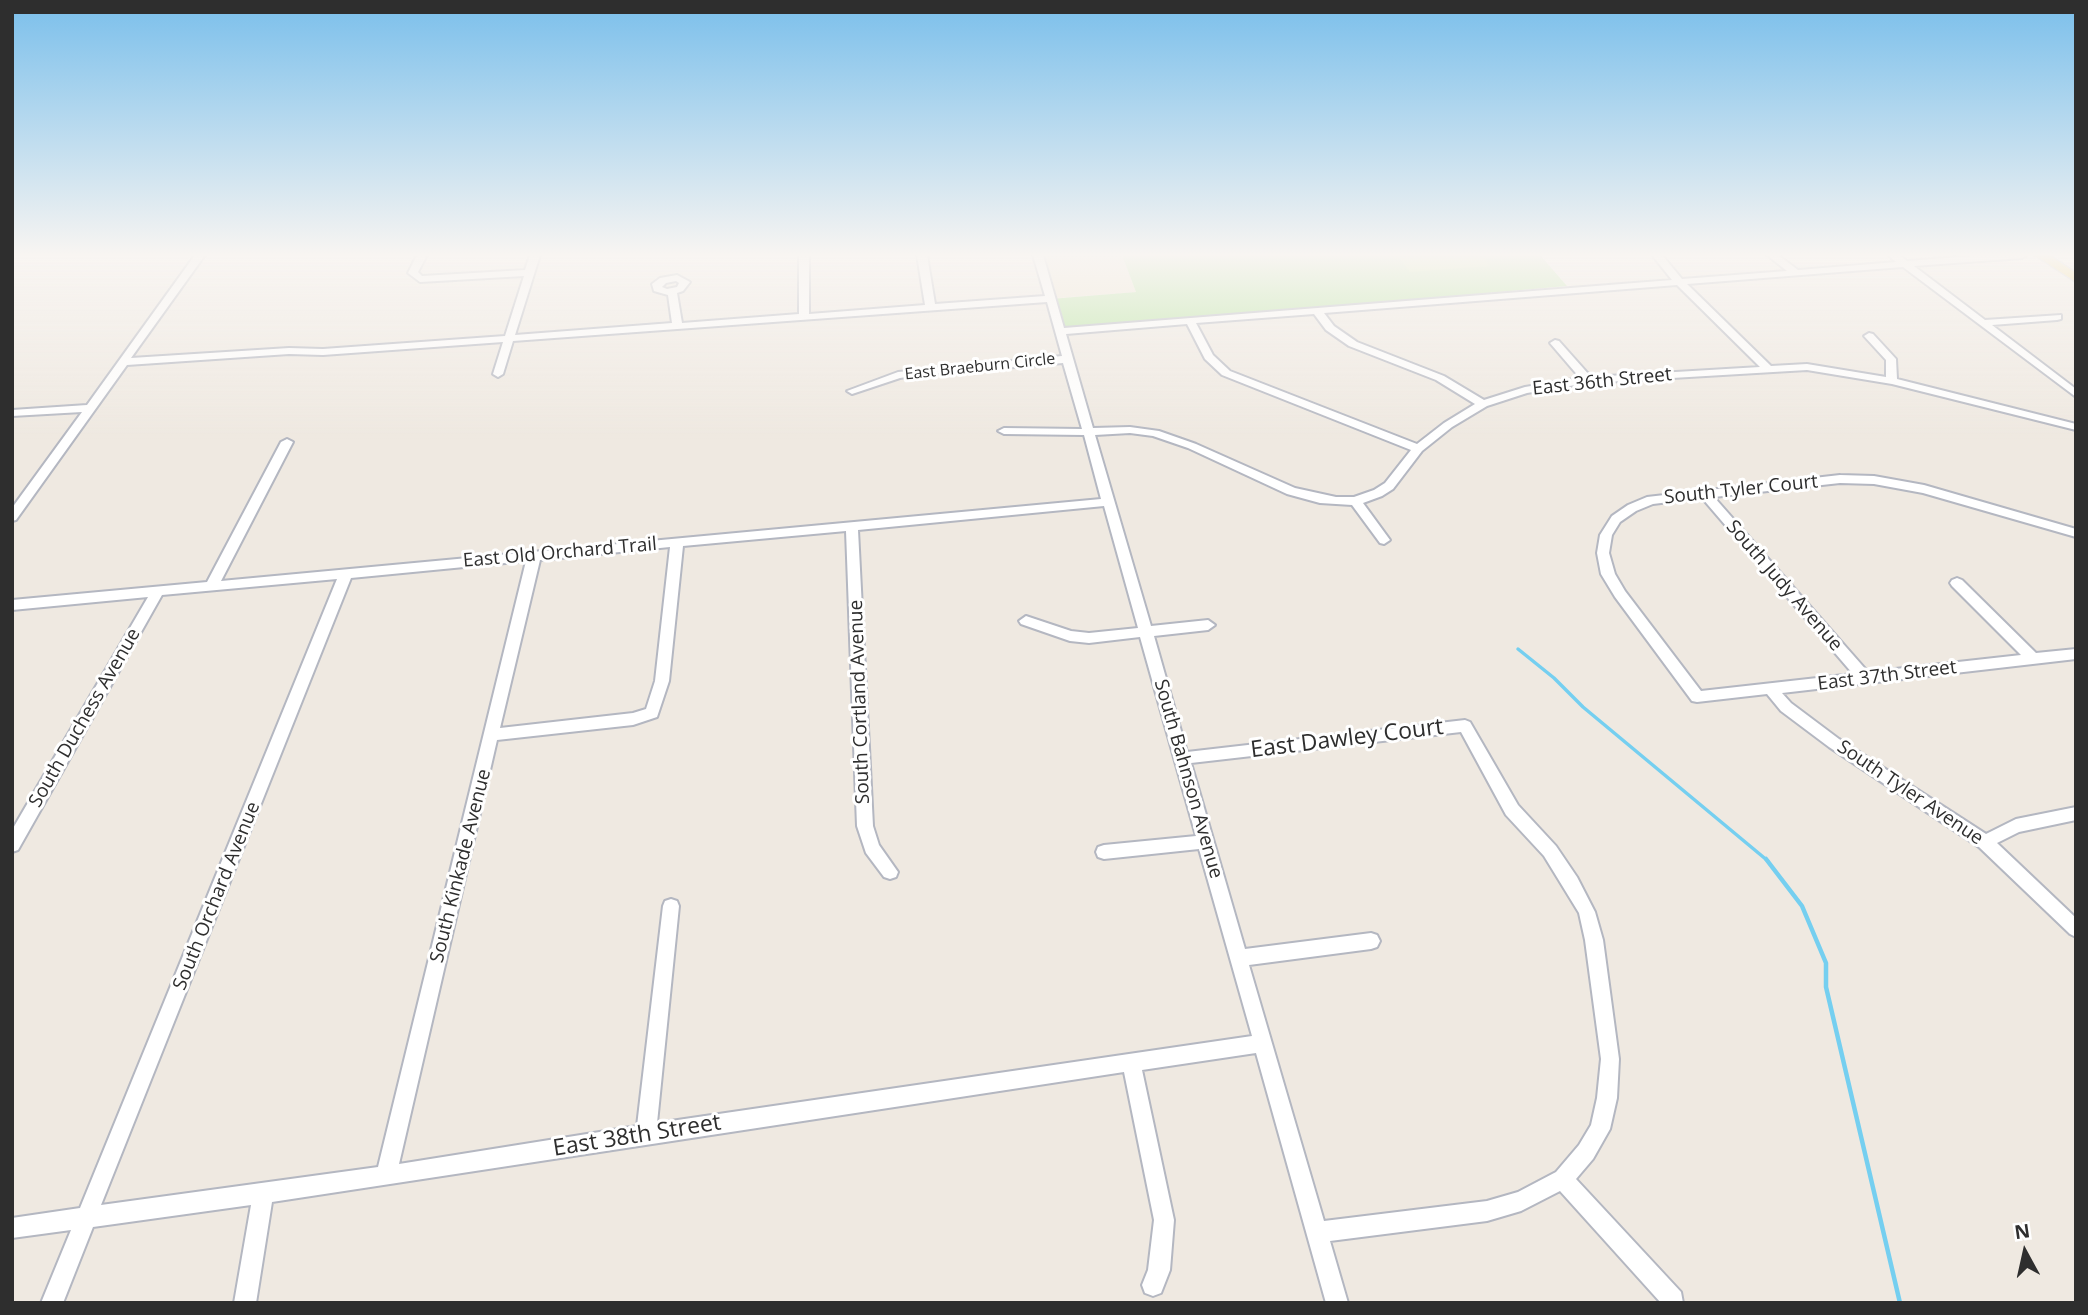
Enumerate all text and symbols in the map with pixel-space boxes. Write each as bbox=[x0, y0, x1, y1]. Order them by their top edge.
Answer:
street label: East Braeburn Circle bbox=[904, 350, 1056, 384]
street label: East 36th Street bbox=[1531, 363, 1673, 401]
street label: South Tyler Court bbox=[1663, 471, 1819, 509]
street label: South Judy Avenue bbox=[1721, 516, 1847, 656]
street label: East Old Orchard Trail bbox=[462, 533, 658, 573]
street label: South Cortland Avenue bbox=[845, 599, 875, 805]
street label: South Duchess Avenue bbox=[24, 624, 146, 812]
street label: East 37th Street bbox=[1816, 656, 1958, 696]
street label: South Bahnson Avenue bbox=[1149, 677, 1227, 881]
street label: East Dawley Court bbox=[1249, 713, 1445, 765]
street label: South Tyler Avenue bbox=[1833, 736, 1987, 850]
street label: South Kinkade Avenue bbox=[426, 767, 496, 965]
street label: South Orchard Avenue bbox=[169, 798, 265, 994]
street label: East 38th Street bbox=[551, 1109, 723, 1163]
north arrow bbox=[1990, 1217, 2060, 1287]
text: N bbox=[2013, 1217, 2032, 1245]

